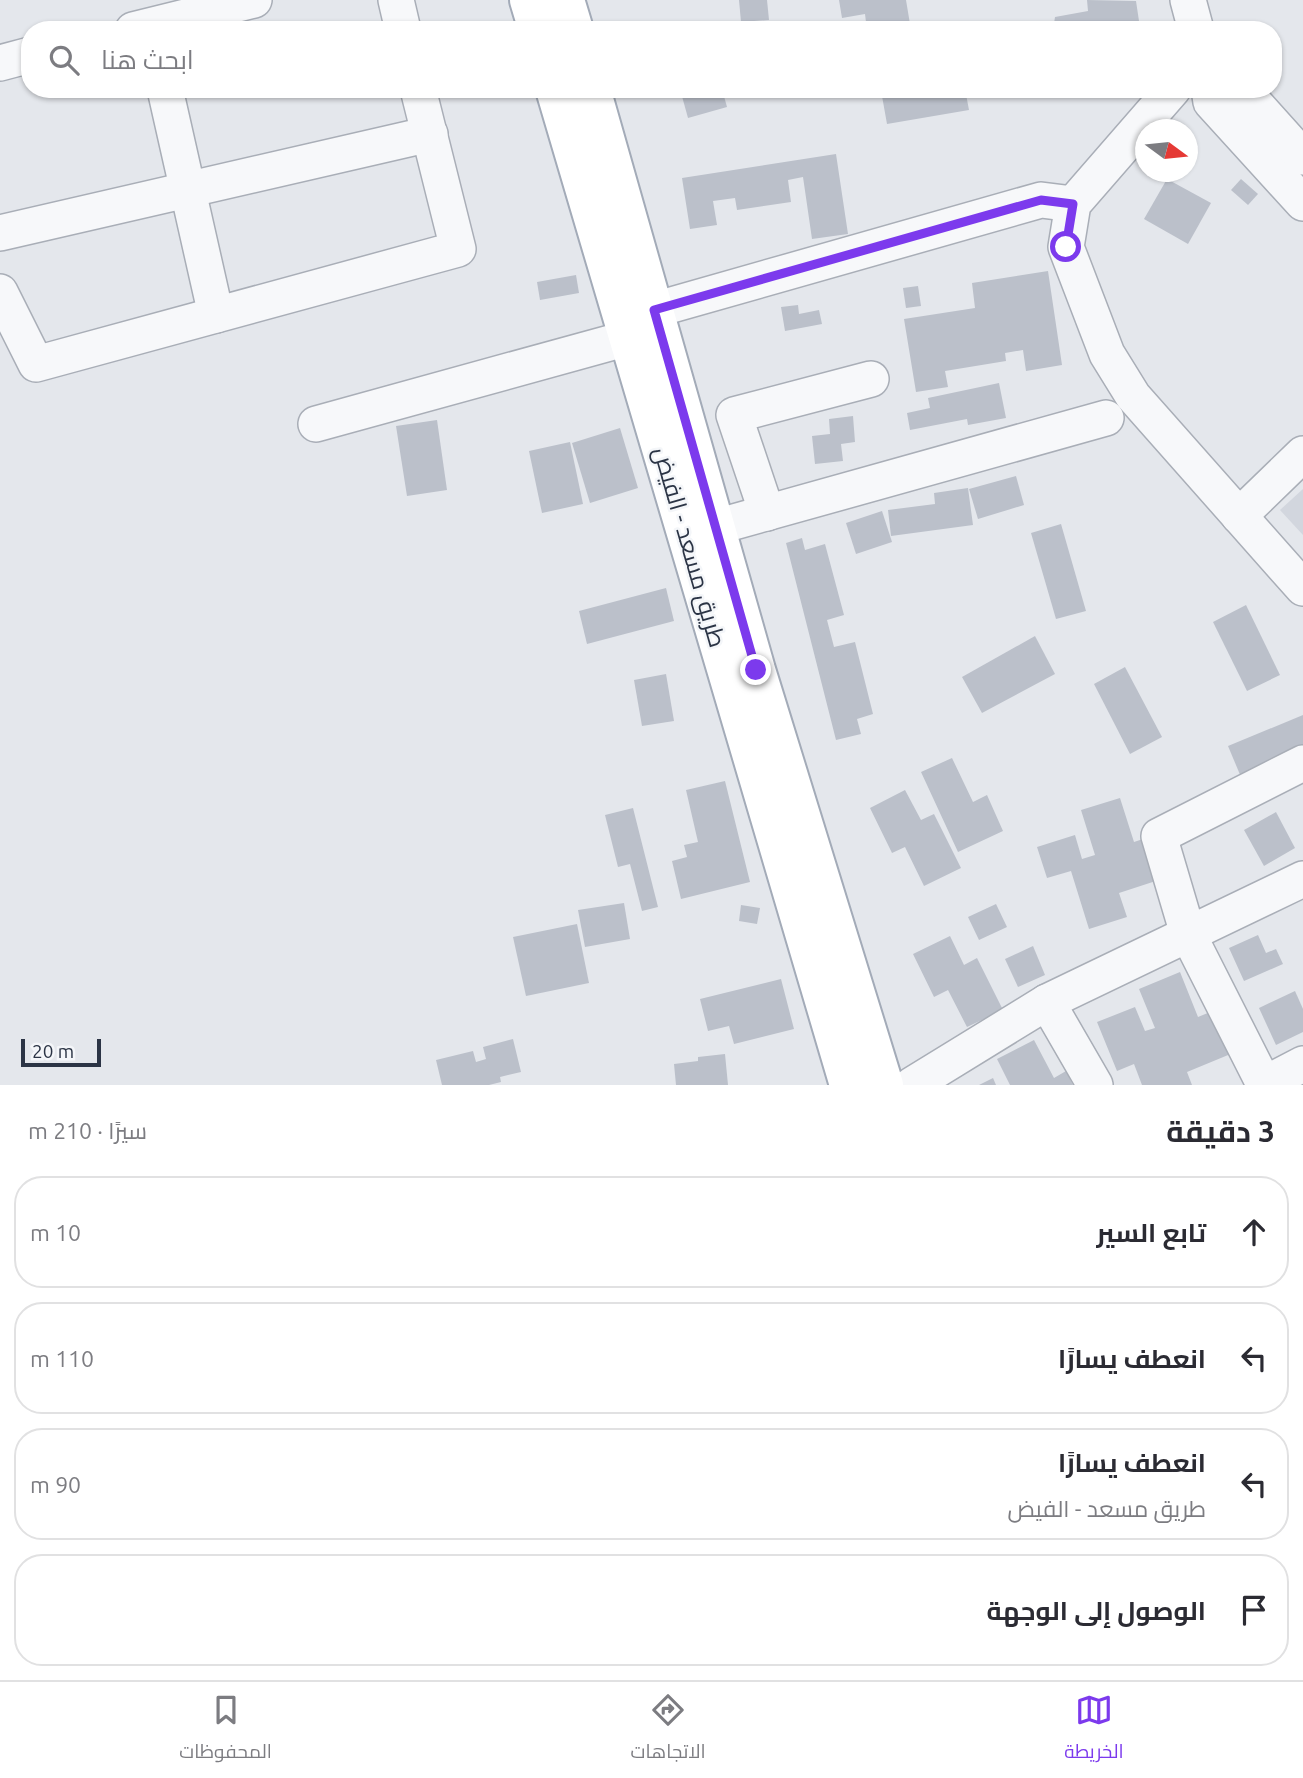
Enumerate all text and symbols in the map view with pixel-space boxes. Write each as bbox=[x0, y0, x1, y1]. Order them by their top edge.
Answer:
search box bbox=[21, 21, 1282, 98]
icon: search bbox=[45, 41, 83, 79]
text: ابحث هنا bbox=[101, 45, 194, 74]
north arrow bbox=[1135, 119, 1198, 182]
route start bbox=[1050, 231, 1081, 262]
street label: طريق مسعد - الفيض bbox=[647, 444, 732, 651]
route end bbox=[740, 654, 771, 685]
scale bar bbox=[21, 1036, 102, 1068]
text: 20 m bbox=[32, 1040, 74, 1062]
text: 3 دقيقة bbox=[1166, 1114, 1275, 1148]
text: سيرًا · 210 m bbox=[28, 1118, 147, 1143]
icon: ahead bbox=[1235, 1213, 1273, 1251]
text: تابع السير bbox=[1096, 1218, 1206, 1247]
text: 10 m bbox=[30, 1220, 81, 1245]
icon: left bbox=[1235, 1339, 1273, 1377]
text: انعطف يسارًا bbox=[1058, 1344, 1206, 1373]
text: 110 m bbox=[30, 1346, 94, 1371]
text: انعطف يسارًا bbox=[1058, 1448, 1206, 1477]
icon: left bbox=[1235, 1465, 1273, 1503]
text: 90 m bbox=[30, 1472, 81, 1497]
text: طريق مسعد - الفيض bbox=[1007, 1496, 1206, 1521]
icon: arrive bbox=[1235, 1591, 1273, 1629]
text: الوصول إلى الوجهة bbox=[987, 1596, 1206, 1625]
tab: المحفوظات bbox=[179, 1691, 272, 1769]
tab: الاتجاهات bbox=[630, 1691, 706, 1769]
tab: الخريطة bbox=[1064, 1691, 1124, 1769]

